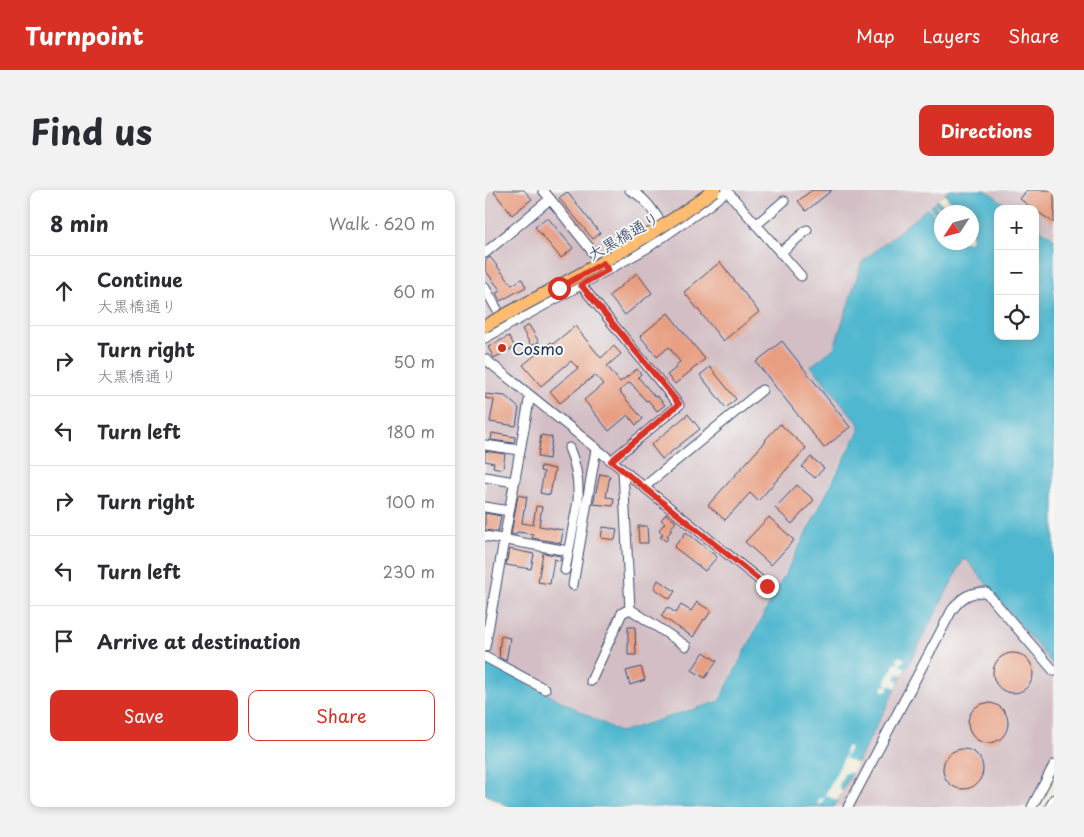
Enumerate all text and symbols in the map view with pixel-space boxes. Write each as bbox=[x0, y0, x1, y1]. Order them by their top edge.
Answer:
text: Turnpoint bbox=[25, 17, 144, 53]
text: Map bbox=[856, 22, 895, 49]
text: Layers bbox=[923, 22, 980, 49]
text: Share bbox=[1008, 22, 1059, 49]
text: Find us bbox=[30, 104, 152, 157]
button: Directions bbox=[919, 105, 1054, 156]
street label: 大黒橋通り bbox=[582, 205, 664, 265]
north arrow bbox=[934, 205, 979, 250]
map controls bbox=[994, 205, 1039, 340]
button: + bbox=[994, 205, 1039, 250]
text: 8 min bbox=[50, 207, 109, 239]
text: Walk · 620 m bbox=[329, 211, 435, 235]
button: − bbox=[994, 250, 1039, 295]
text: Continue bbox=[97, 265, 183, 293]
icon: ahead bbox=[50, 277, 78, 305]
route start bbox=[548, 277, 571, 300]
text: 60 m bbox=[393, 279, 435, 303]
text: 大黒橋通り bbox=[97, 293, 177, 317]
button: locate bbox=[994, 295, 1039, 340]
text: Turn right bbox=[97, 335, 195, 363]
place label: Cosmo bbox=[512, 336, 564, 360]
marker: Cosmo bbox=[496, 342, 508, 354]
icon: right bbox=[50, 347, 78, 375]
text: 50 m bbox=[394, 349, 435, 373]
text: 大黒橋通り bbox=[97, 363, 177, 387]
icon: left bbox=[50, 417, 78, 445]
text: Turn left bbox=[97, 417, 181, 445]
text: 180 m bbox=[387, 419, 435, 443]
icon: right bbox=[50, 487, 78, 515]
text: Turn right bbox=[97, 487, 195, 515]
text: 100 m bbox=[386, 489, 435, 513]
icon: left bbox=[50, 557, 78, 585]
text: Turn left bbox=[97, 557, 181, 585]
text: 230 m bbox=[383, 559, 435, 583]
route end bbox=[756, 575, 779, 598]
icon: arrive bbox=[50, 627, 78, 655]
text: Arrive at destination bbox=[97, 627, 301, 655]
button: Save bbox=[50, 690, 238, 741]
button: Share bbox=[248, 690, 435, 741]

